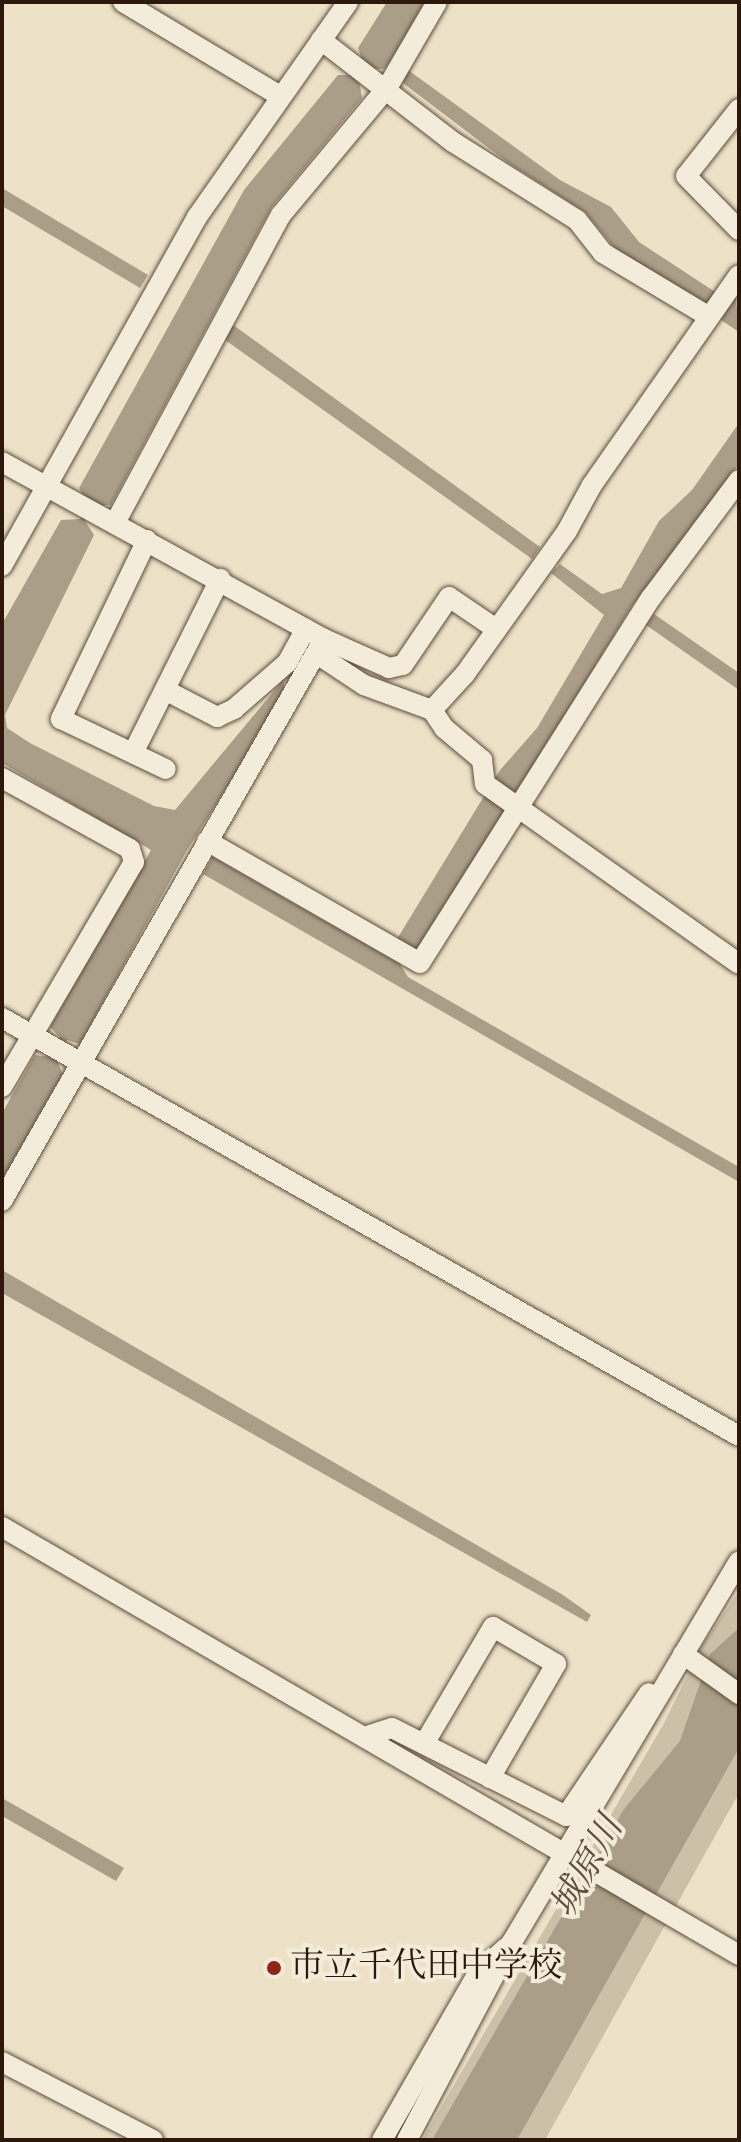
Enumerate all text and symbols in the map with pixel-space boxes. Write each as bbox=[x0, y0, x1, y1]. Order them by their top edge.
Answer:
water label: 城原川 bbox=[544, 1810, 634, 1926]
place label: 市立千代田中学校 bbox=[290, 1948, 562, 1988]
marker: 市立千代田中学校 bbox=[265, 1959, 283, 1977]

